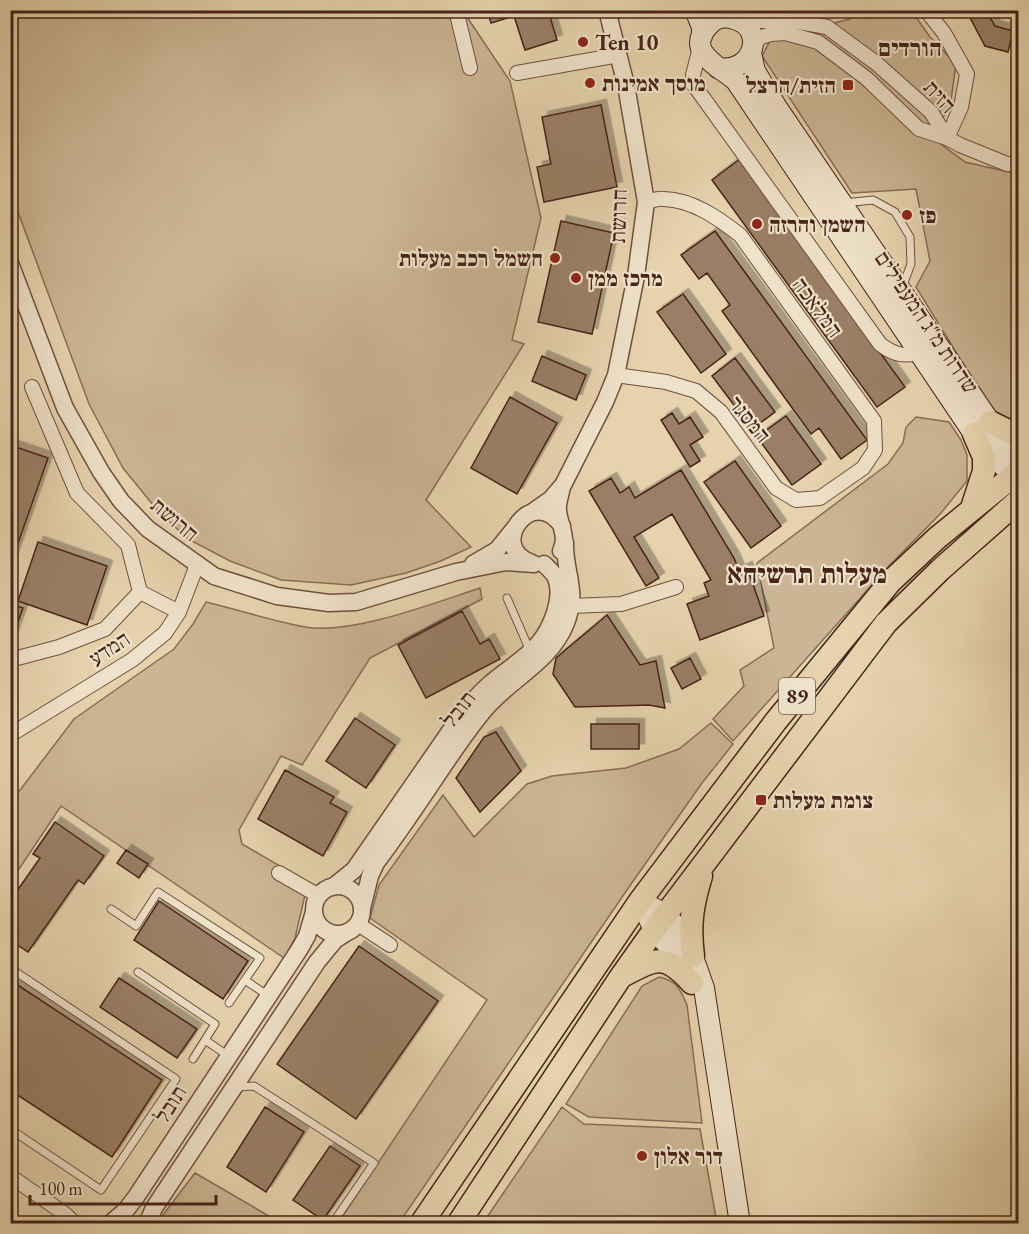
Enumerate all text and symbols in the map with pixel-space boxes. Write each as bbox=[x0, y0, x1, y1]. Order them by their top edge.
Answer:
place label: Ten 10 bbox=[595, 28, 659, 57]
district label: הורדים bbox=[878, 32, 942, 63]
marker: Ten 10 bbox=[576, 35, 590, 49]
place label: מוסך אמינות bbox=[602, 69, 706, 98]
place label: הזית/הרצל bbox=[746, 71, 836, 100]
street label: הזית bbox=[917, 73, 962, 119]
marker: מוסך אמינות bbox=[583, 76, 597, 90]
marker: הזית/הרצל bbox=[841, 78, 855, 92]
street label: חרושת bbox=[603, 188, 634, 244]
place label: פז bbox=[919, 201, 936, 230]
marker: פז bbox=[900, 208, 914, 222]
place label: השמן והרזה bbox=[769, 210, 866, 239]
marker: השמן והרזה bbox=[750, 217, 764, 231]
place label: חשמל רכב מעלות bbox=[399, 244, 543, 273]
street label: שדרות מ"ג המעפילים bbox=[868, 245, 985, 399]
marker: חשמל רכב מעלות bbox=[548, 251, 562, 265]
place label: מרכז ממן bbox=[588, 264, 663, 293]
marker: מרכז ממן bbox=[569, 271, 583, 285]
street label: המלאכה bbox=[786, 271, 849, 343]
street label: המסגר bbox=[722, 390, 777, 449]
street label: חרושת bbox=[144, 491, 205, 548]
district label: מעלות תרשיחא bbox=[727, 555, 887, 591]
street label: המדע bbox=[83, 624, 136, 673]
road number: 89 bbox=[779, 678, 815, 714]
street label: תובל bbox=[435, 685, 482, 734]
place label: צומת מעלות bbox=[773, 786, 873, 815]
marker: צומת מעלות bbox=[754, 793, 768, 807]
street label: תובל bbox=[147, 1080, 193, 1129]
place label: דור אלון bbox=[654, 1142, 723, 1171]
marker: דור אלון bbox=[635, 1149, 649, 1163]
scale bar bbox=[30, 1168, 216, 1206]
text: 100 m bbox=[39, 1177, 83, 1200]

